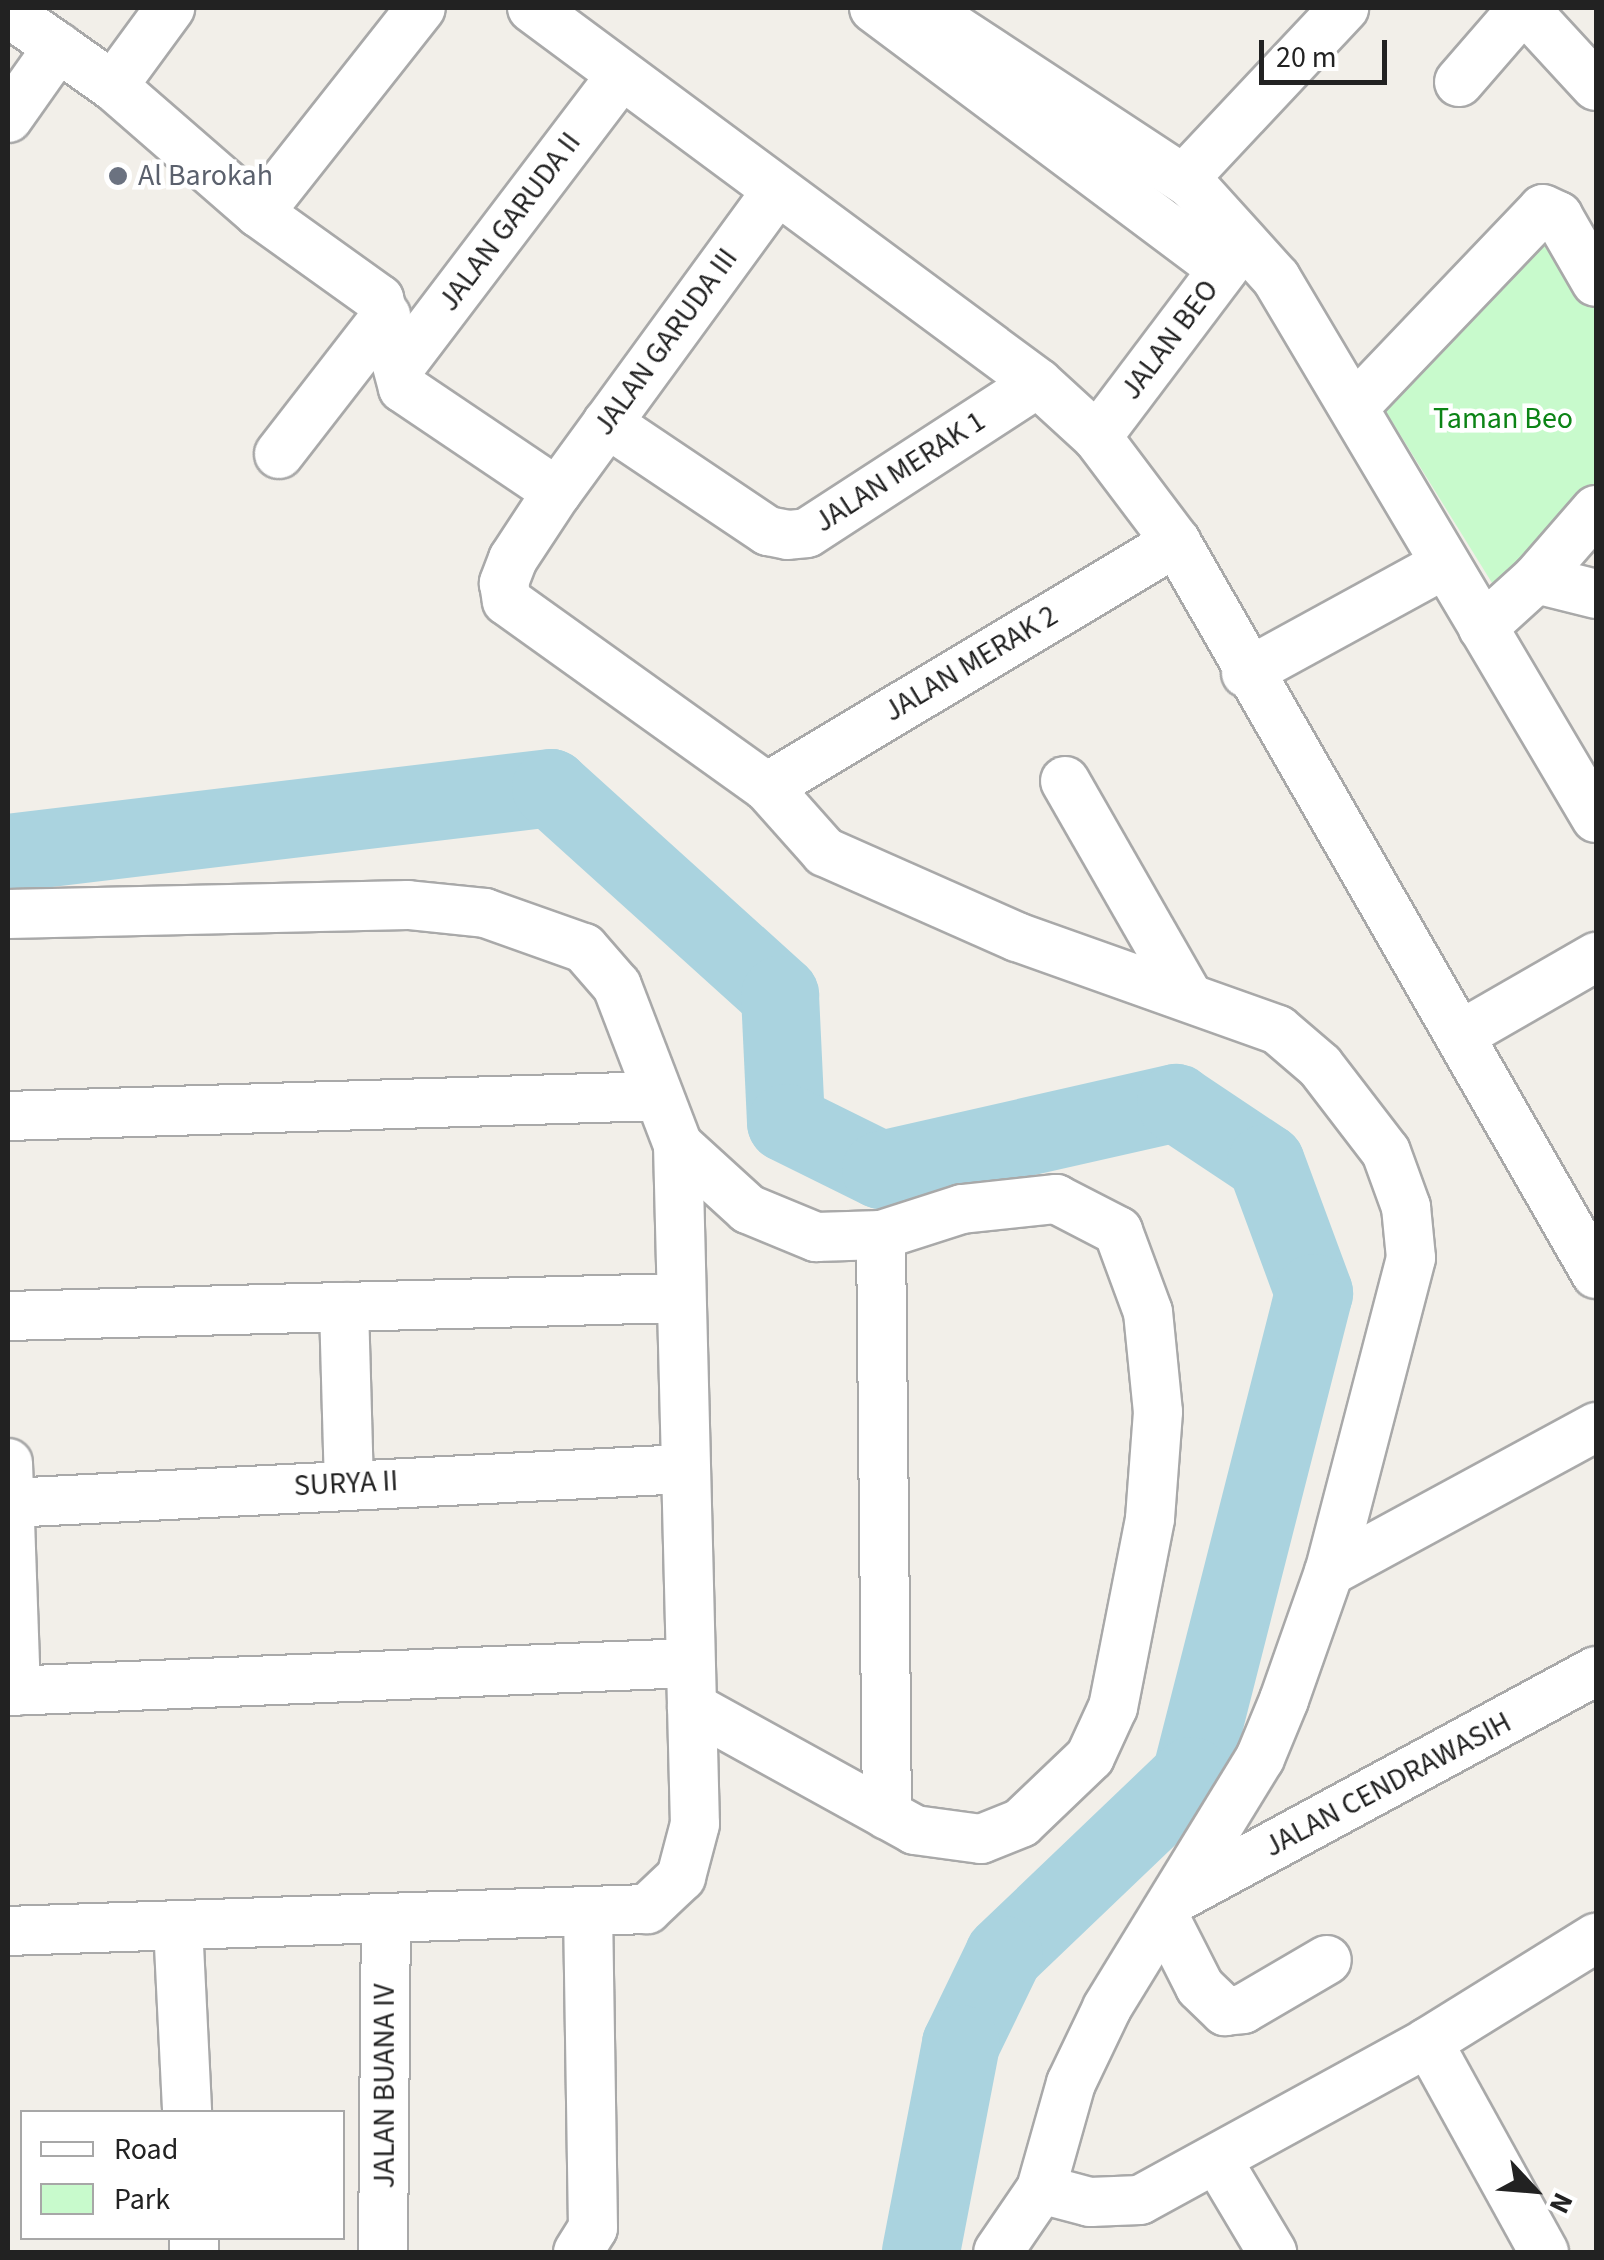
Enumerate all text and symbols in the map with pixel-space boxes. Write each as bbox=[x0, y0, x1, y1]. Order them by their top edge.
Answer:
scale bar bbox=[1264, 20, 1392, 82]
text: 20 m bbox=[1276, 36, 1337, 79]
street label: JALAN GARUDA II bbox=[431, 126, 589, 318]
place label: Al Barokah bbox=[138, 158, 273, 194]
marker: Al Barokah bbox=[107, 165, 129, 187]
street label: JALAN GARUDA III bbox=[586, 242, 746, 442]
street label: JALAN BEO bbox=[1113, 273, 1227, 407]
park label: Taman Beo bbox=[1433, 401, 1573, 437]
street label: JALAN MERAK 1 bbox=[808, 403, 992, 541]
street label: JALAN MERAK 2 bbox=[878, 598, 1064, 730]
street label: SURYA II bbox=[293, 1463, 399, 1505]
street label: JALAN CENDRAWASIH bbox=[1258, 1705, 1518, 1865]
street label: JALAN BUANA IV bbox=[367, 1984, 403, 2188]
legend bbox=[20, 2110, 345, 2240]
text: Road bbox=[114, 2128, 178, 2171]
north arrow bbox=[1484, 2140, 1584, 2240]
text: Park bbox=[114, 2178, 170, 2221]
text: N bbox=[1539, 2186, 1583, 2220]

